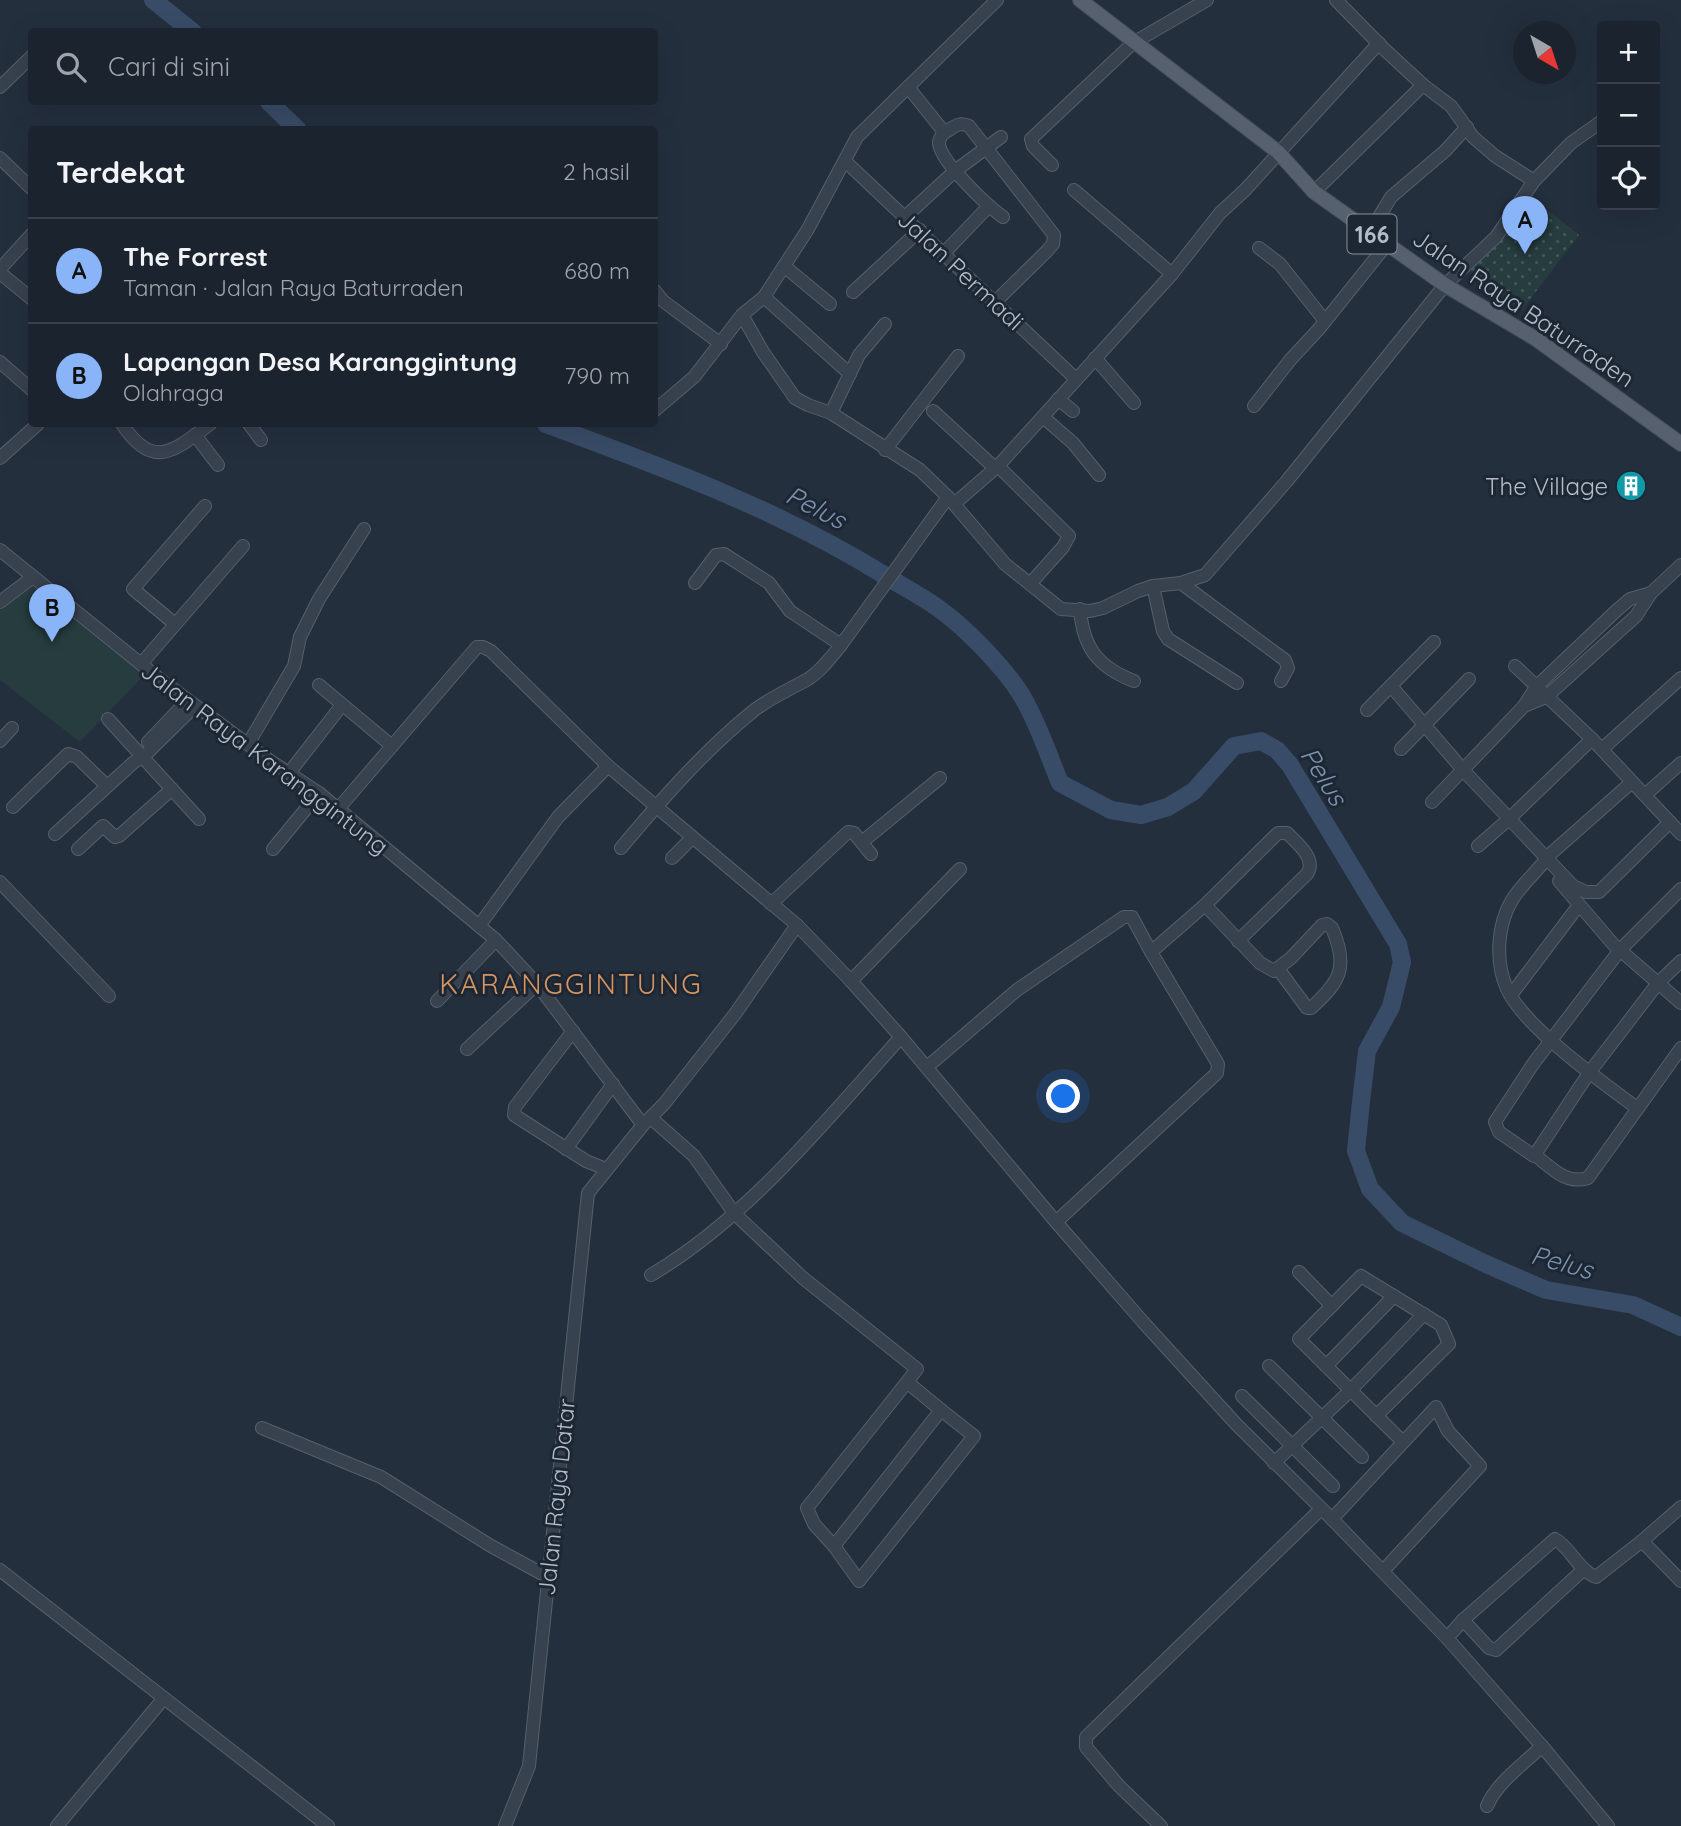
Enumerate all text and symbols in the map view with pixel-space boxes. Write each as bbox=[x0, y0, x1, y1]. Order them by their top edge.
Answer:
north arrow bbox=[1513, 21, 1576, 84]
map controls bbox=[1597, 21, 1660, 210]
button: + bbox=[1597, 21, 1660, 84]
search box bbox=[28, 28, 658, 105]
icon: search bbox=[52, 48, 90, 86]
text: Cari di sini bbox=[108, 50, 230, 83]
button: − bbox=[1597, 84, 1660, 147]
button: locate bbox=[1597, 147, 1660, 210]
text: Terdekat bbox=[56, 153, 186, 191]
text: 2 hasil bbox=[563, 157, 630, 186]
pin: A bbox=[1502, 196, 1548, 254]
street label: Jalan Permadi bbox=[892, 204, 1030, 336]
road number: 166 bbox=[1348, 215, 1396, 254]
street label: Jalan Raya Baturraden bbox=[1407, 223, 1641, 393]
text: The Forrest bbox=[123, 240, 268, 273]
text: A bbox=[72, 256, 86, 285]
text: 680 m bbox=[564, 256, 630, 285]
text: Taman · Jalan Raya Baturraden bbox=[123, 273, 464, 302]
text: Lapangan Desa Karanggintung bbox=[123, 345, 517, 378]
text: B bbox=[71, 361, 87, 390]
text: 790 m bbox=[564, 361, 630, 390]
text: Olahraga bbox=[123, 378, 224, 407]
building icon: The Village bbox=[1614, 469, 1648, 503]
place label: The Village bbox=[1485, 471, 1608, 501]
water label: Pelus bbox=[781, 478, 853, 537]
pin: B bbox=[29, 584, 75, 642]
street label: Jalan Raya Karanggintung bbox=[135, 655, 395, 861]
water label: Pelus bbox=[1293, 741, 1356, 813]
district label: KARANGGINTUNG bbox=[439, 966, 703, 1001]
your location bbox=[1046, 1079, 1080, 1113]
water label: Pelus bbox=[1527, 1238, 1598, 1287]
street label: Jalan Raya Datar bbox=[531, 1397, 581, 1597]

